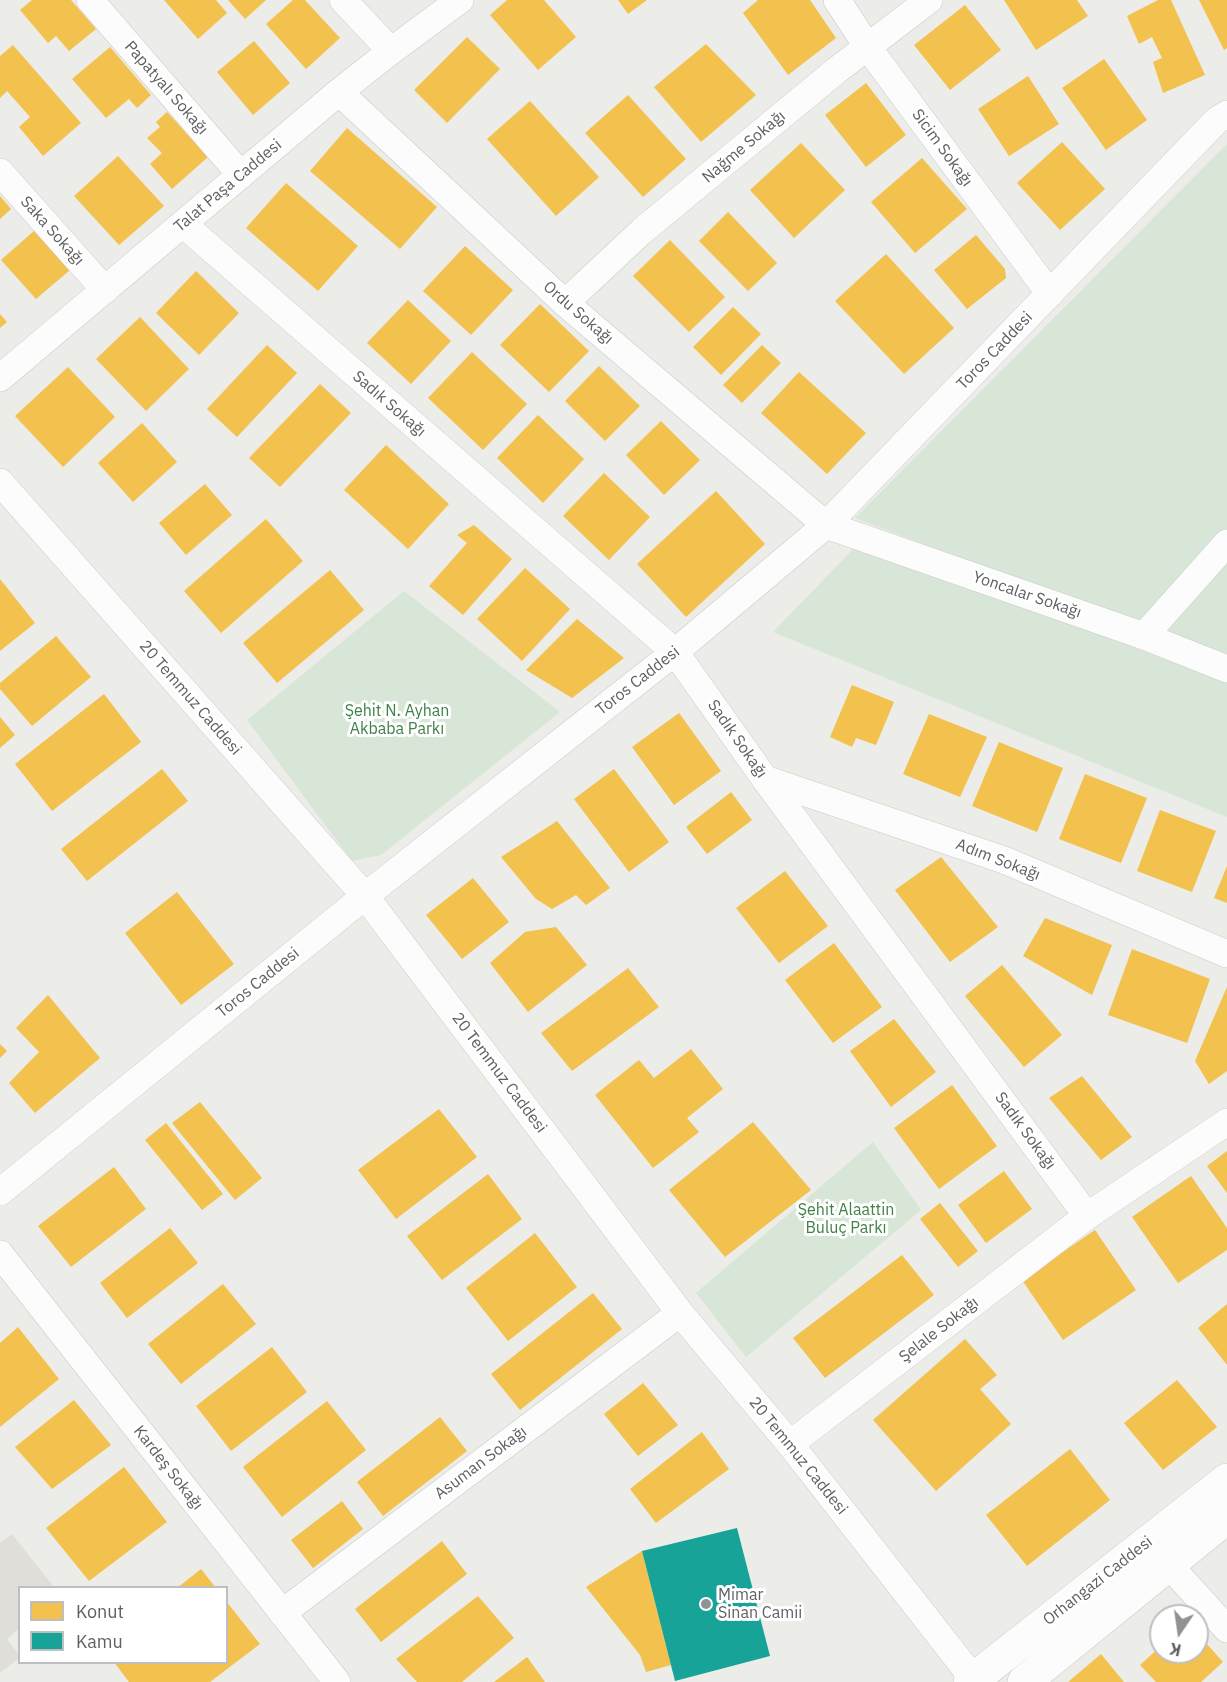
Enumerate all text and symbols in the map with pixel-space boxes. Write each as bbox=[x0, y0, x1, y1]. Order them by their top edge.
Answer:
street label: Papatyalı Sokağı bbox=[120, 37, 212, 139]
street label: Sicim Sokağı bbox=[908, 106, 976, 190]
street label: Nağme Sokağı bbox=[699, 107, 789, 187]
street label: Talat Paşa Caddesi bbox=[170, 135, 286, 237]
street label: Saka Sokağı bbox=[16, 193, 88, 269]
street label: Ordu Sokağı bbox=[539, 277, 617, 349]
street label: Toros Caddesi bbox=[953, 308, 1037, 394]
street label: Sadık Sokağı bbox=[348, 367, 430, 441]
street label: Yoncalar Sokağı bbox=[970, 567, 1084, 623]
street label: 20 Temmuz Caddesi bbox=[135, 637, 245, 759]
street label: Toros Caddesi bbox=[592, 642, 684, 720]
street label: Sadık Sokağı bbox=[703, 696, 771, 782]
park label: Şehit N. Ayhan Akbaba Parkı bbox=[345, 701, 449, 739]
street label: Adım Sokağı bbox=[953, 835, 1043, 885]
street label: Toros Caddesi bbox=[213, 944, 303, 1022]
street label: 20 Temmuz Caddesi bbox=[447, 1009, 551, 1137]
street label: Sadık Sokağı bbox=[990, 1089, 1060, 1173]
park label: Şehit Alaattin Buluç Parkı bbox=[798, 1200, 894, 1238]
street label: Şelale Sokağı bbox=[895, 1293, 983, 1367]
street label: 20 Temmuz Caddesi bbox=[745, 1393, 851, 1519]
street label: Kardeş Sokağı bbox=[129, 1422, 207, 1514]
street label: Asuman Sokağı bbox=[431, 1422, 531, 1504]
street label: Orhangazi Caddesi bbox=[1039, 1532, 1157, 1630]
place label: Mimar Sinan Camii bbox=[718, 1585, 802, 1623]
legend bbox=[18, 1586, 228, 1664]
marker: Mimar Sinan Camii bbox=[699, 1597, 713, 1611]
text: Konut bbox=[76, 1600, 124, 1623]
north arrow bbox=[1149, 1604, 1209, 1664]
text: Kamu bbox=[76, 1630, 123, 1653]
text: K bbox=[1168, 1639, 1183, 1661]

